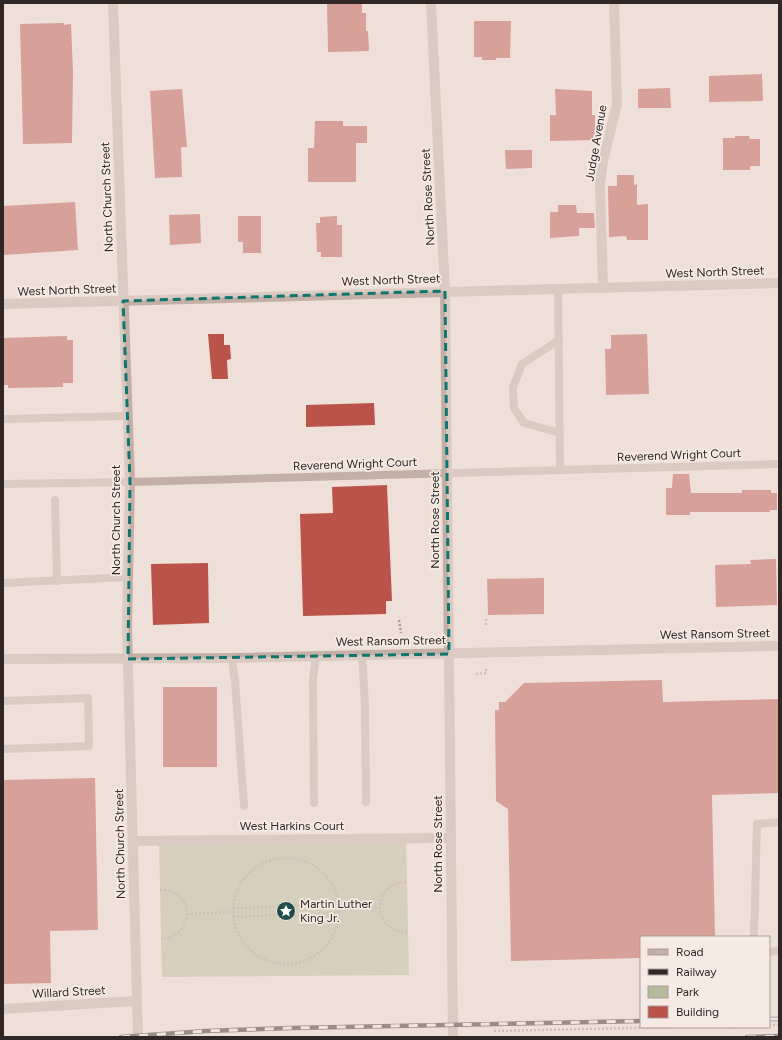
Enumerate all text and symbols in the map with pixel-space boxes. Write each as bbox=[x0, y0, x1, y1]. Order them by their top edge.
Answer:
street label: Judge Avenue bbox=[582, 103, 610, 182]
street label: North Church Street bbox=[98, 141, 116, 252]
street label: North Rose Street bbox=[418, 147, 438, 246]
street label: West North Street bbox=[665, 263, 765, 281]
street label: West North Street bbox=[341, 271, 441, 289]
street label: West North Street bbox=[17, 281, 117, 299]
street label: Reverend Wright Court bbox=[617, 446, 742, 464]
street label: Reverend Wright Court bbox=[293, 455, 418, 473]
street label: North Church Street bbox=[109, 464, 123, 575]
street label: North Rose Street bbox=[428, 471, 442, 569]
street label: West Ransom Street bbox=[660, 626, 771, 642]
street label: West Ransom Street bbox=[336, 633, 447, 649]
street label: North Church Street bbox=[112, 788, 128, 899]
street label: North Rose Street bbox=[431, 795, 445, 893]
street label: West Harkins Court bbox=[240, 819, 345, 833]
place label: Martin Luther King Jr. bbox=[300, 897, 372, 925]
place icon: Martin Luther King Jr. bbox=[275, 900, 297, 922]
legend bbox=[640, 936, 770, 1028]
text: Road bbox=[676, 945, 704, 959]
text: Railway bbox=[676, 965, 717, 979]
street label: Willard Street bbox=[32, 983, 106, 1001]
text: Park bbox=[676, 985, 699, 999]
text: Building bbox=[676, 1005, 719, 1019]

